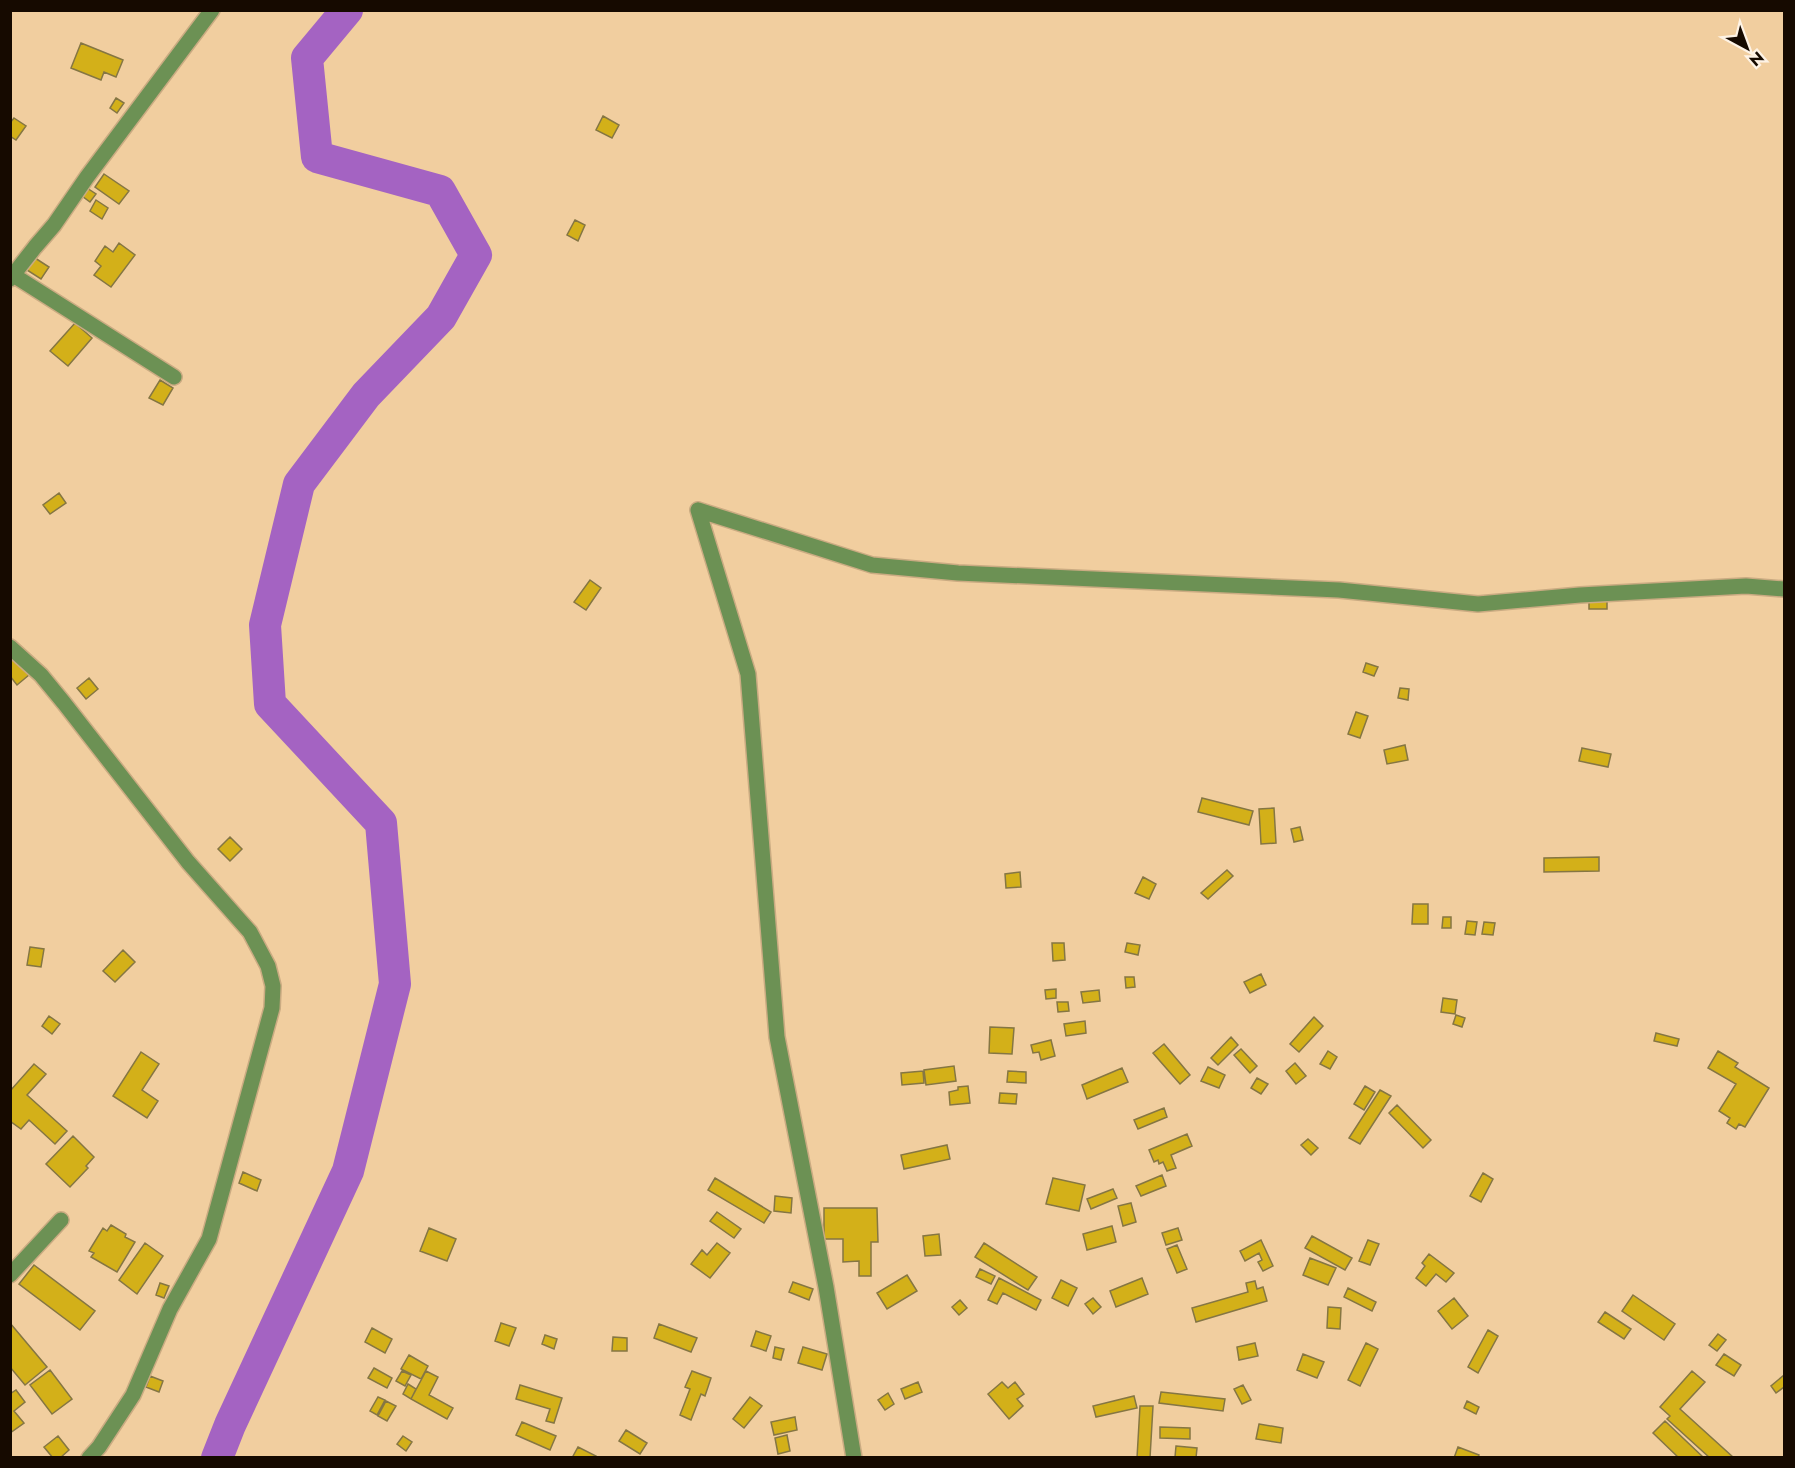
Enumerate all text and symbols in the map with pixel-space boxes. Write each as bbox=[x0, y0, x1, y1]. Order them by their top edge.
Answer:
north arrow bbox=[1717, 18, 1777, 78]
text: N bbox=[1744, 46, 1769, 72]

